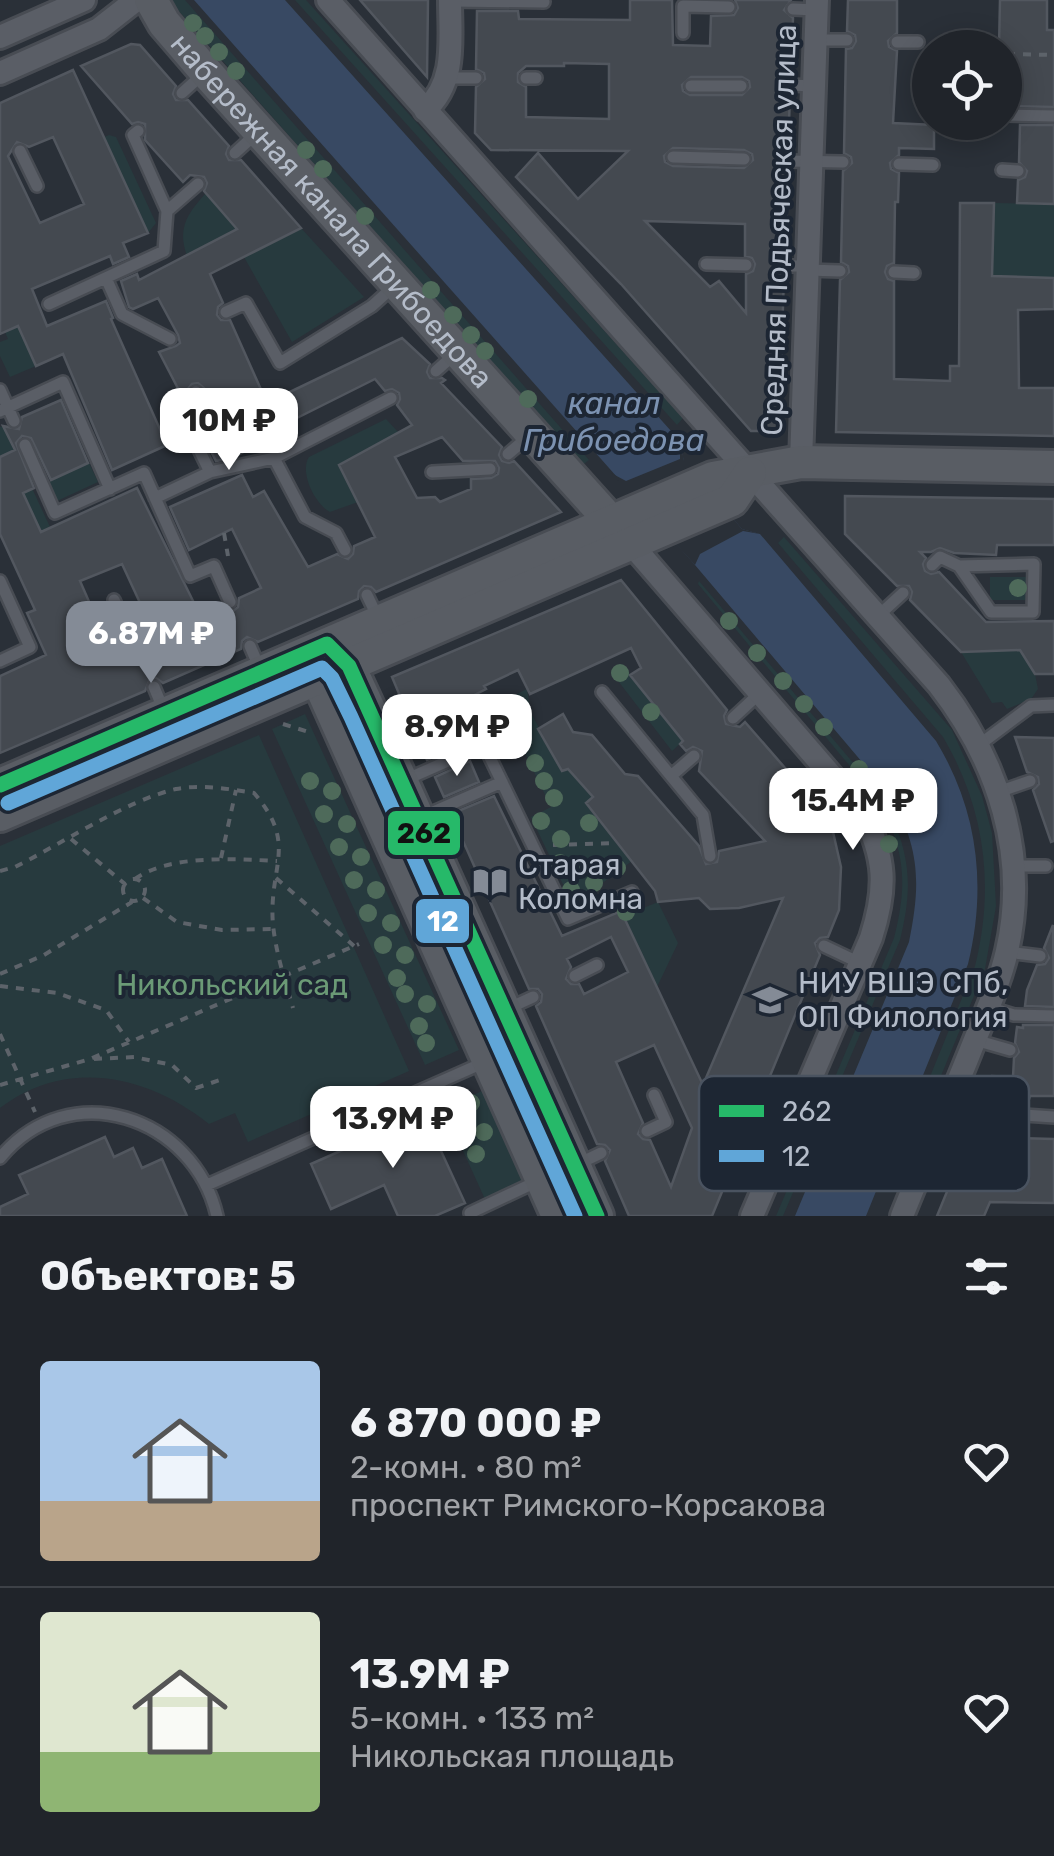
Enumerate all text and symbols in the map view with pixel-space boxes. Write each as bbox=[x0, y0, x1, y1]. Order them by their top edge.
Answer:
street label: Средняя Подьяческая улица bbox=[754, 24, 804, 436]
street label: набережная канала Грибоедова bbox=[163, 26, 500, 396]
map controls bbox=[912, 30, 1022, 140]
button: locate bbox=[912, 30, 1022, 140]
water label: канал Грибоедова bbox=[524, 384, 704, 459]
pin: 10M ₽ bbox=[159, 388, 299, 473]
text: 10M ₽ bbox=[182, 401, 276, 439]
pin: 6.87M ₽ bbox=[59, 601, 243, 686]
text: 6.87M ₽ bbox=[88, 614, 214, 652]
pin: 8.9M ₽ bbox=[376, 694, 538, 779]
text: 8.9M ₽ bbox=[404, 707, 510, 745]
pin: 15.4M ₽ bbox=[761, 768, 945, 853]
text: 15.4M ₽ bbox=[791, 781, 915, 819]
line badge: 262 bbox=[386, 809, 462, 857]
text: 262 bbox=[397, 817, 451, 850]
place label: Старая Коломна bbox=[518, 847, 643, 917]
library icon: Старая Коломна bbox=[471, 863, 509, 901]
line badge: 12 bbox=[414, 897, 471, 945]
text: 12 bbox=[427, 905, 459, 938]
place label: НИУ ВШЭ СПб, ОП Филология bbox=[798, 965, 1008, 1035]
park label: Никольский сад bbox=[116, 967, 348, 1003]
school or university icon: НИУ ВШЭ СПб, ОП Филология bbox=[751, 981, 789, 1019]
legend bbox=[699, 1076, 1029, 1191]
pin: 13.9M ₽ bbox=[301, 1086, 485, 1171]
text: 262 bbox=[782, 1095, 832, 1128]
text: 13.9M ₽ bbox=[332, 1099, 454, 1137]
text: 12 bbox=[782, 1140, 810, 1173]
icon: filters bbox=[959, 1249, 1014, 1304]
text: Объектов: 5 bbox=[40, 1251, 296, 1301]
text: 6 870 000 ₽ bbox=[350, 1398, 601, 1448]
icon: home bbox=[120, 1401, 240, 1521]
icon: heart bbox=[959, 1434, 1014, 1489]
text: 2-комн. · 80 m² bbox=[350, 1448, 582, 1486]
text: проспект Римского-Корсакова bbox=[350, 1486, 826, 1524]
text: 13.9M ₽ bbox=[350, 1649, 510, 1699]
icon: home bbox=[120, 1652, 240, 1772]
icon: heart bbox=[959, 1685, 1014, 1740]
text: 5-комн. · 133 m² bbox=[350, 1699, 594, 1737]
text: Никольская площадь bbox=[350, 1737, 674, 1775]

